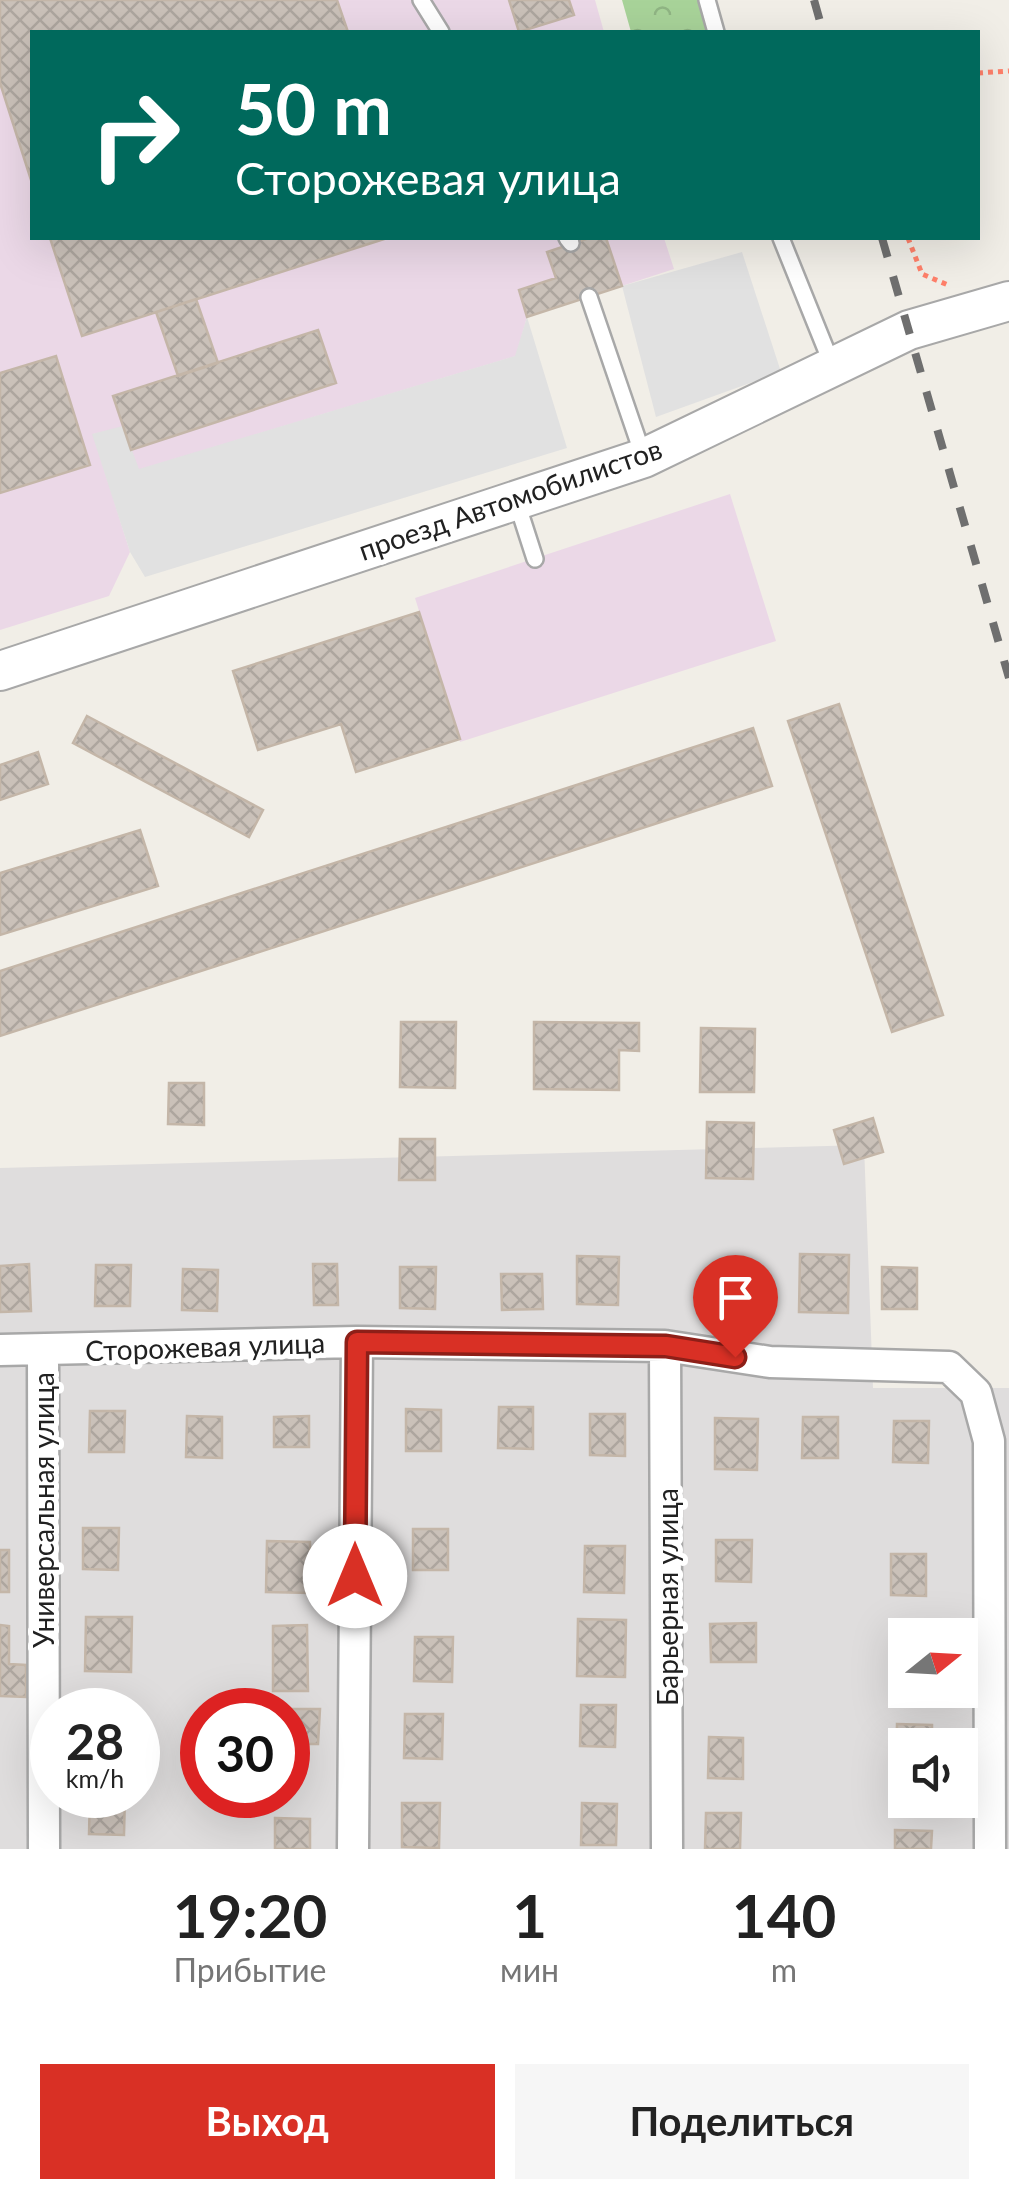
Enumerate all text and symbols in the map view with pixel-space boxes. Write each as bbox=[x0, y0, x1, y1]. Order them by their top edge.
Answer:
text: 50 m bbox=[235, 66, 392, 150]
icon: right bbox=[70, 70, 200, 200]
text: Сторожевая улица bbox=[235, 151, 621, 205]
street label: проезд Автомобилистов bbox=[354, 431, 666, 567]
pin bbox=[693, 1255, 778, 1358]
icon: arrive bbox=[708, 1270, 763, 1325]
street label: Сторожевая улица bbox=[84, 1325, 326, 1367]
street label: Универсальная улица bbox=[26, 1372, 60, 1648]
street label: Барьерная улица bbox=[650, 1488, 684, 1706]
position arrow bbox=[303, 1524, 407, 1628]
north arrow bbox=[888, 1618, 978, 1708]
map controls bbox=[888, 1618, 978, 1818]
speed limit sign: 30 bbox=[180, 1688, 310, 1818]
text: 28 bbox=[66, 1711, 124, 1771]
button: sound bbox=[888, 1728, 978, 1818]
text: km/h bbox=[66, 1763, 124, 1793]
text: 19:20 bbox=[173, 1879, 327, 1951]
text: 1 bbox=[512, 1879, 547, 1951]
text: 140 bbox=[732, 1879, 836, 1951]
text: Прибытие bbox=[174, 1950, 327, 1989]
text: мин bbox=[500, 1950, 559, 1989]
text: m bbox=[771, 1950, 797, 1989]
button: Выход bbox=[40, 2064, 495, 2179]
button: Поделиться bbox=[515, 2064, 969, 2179]

